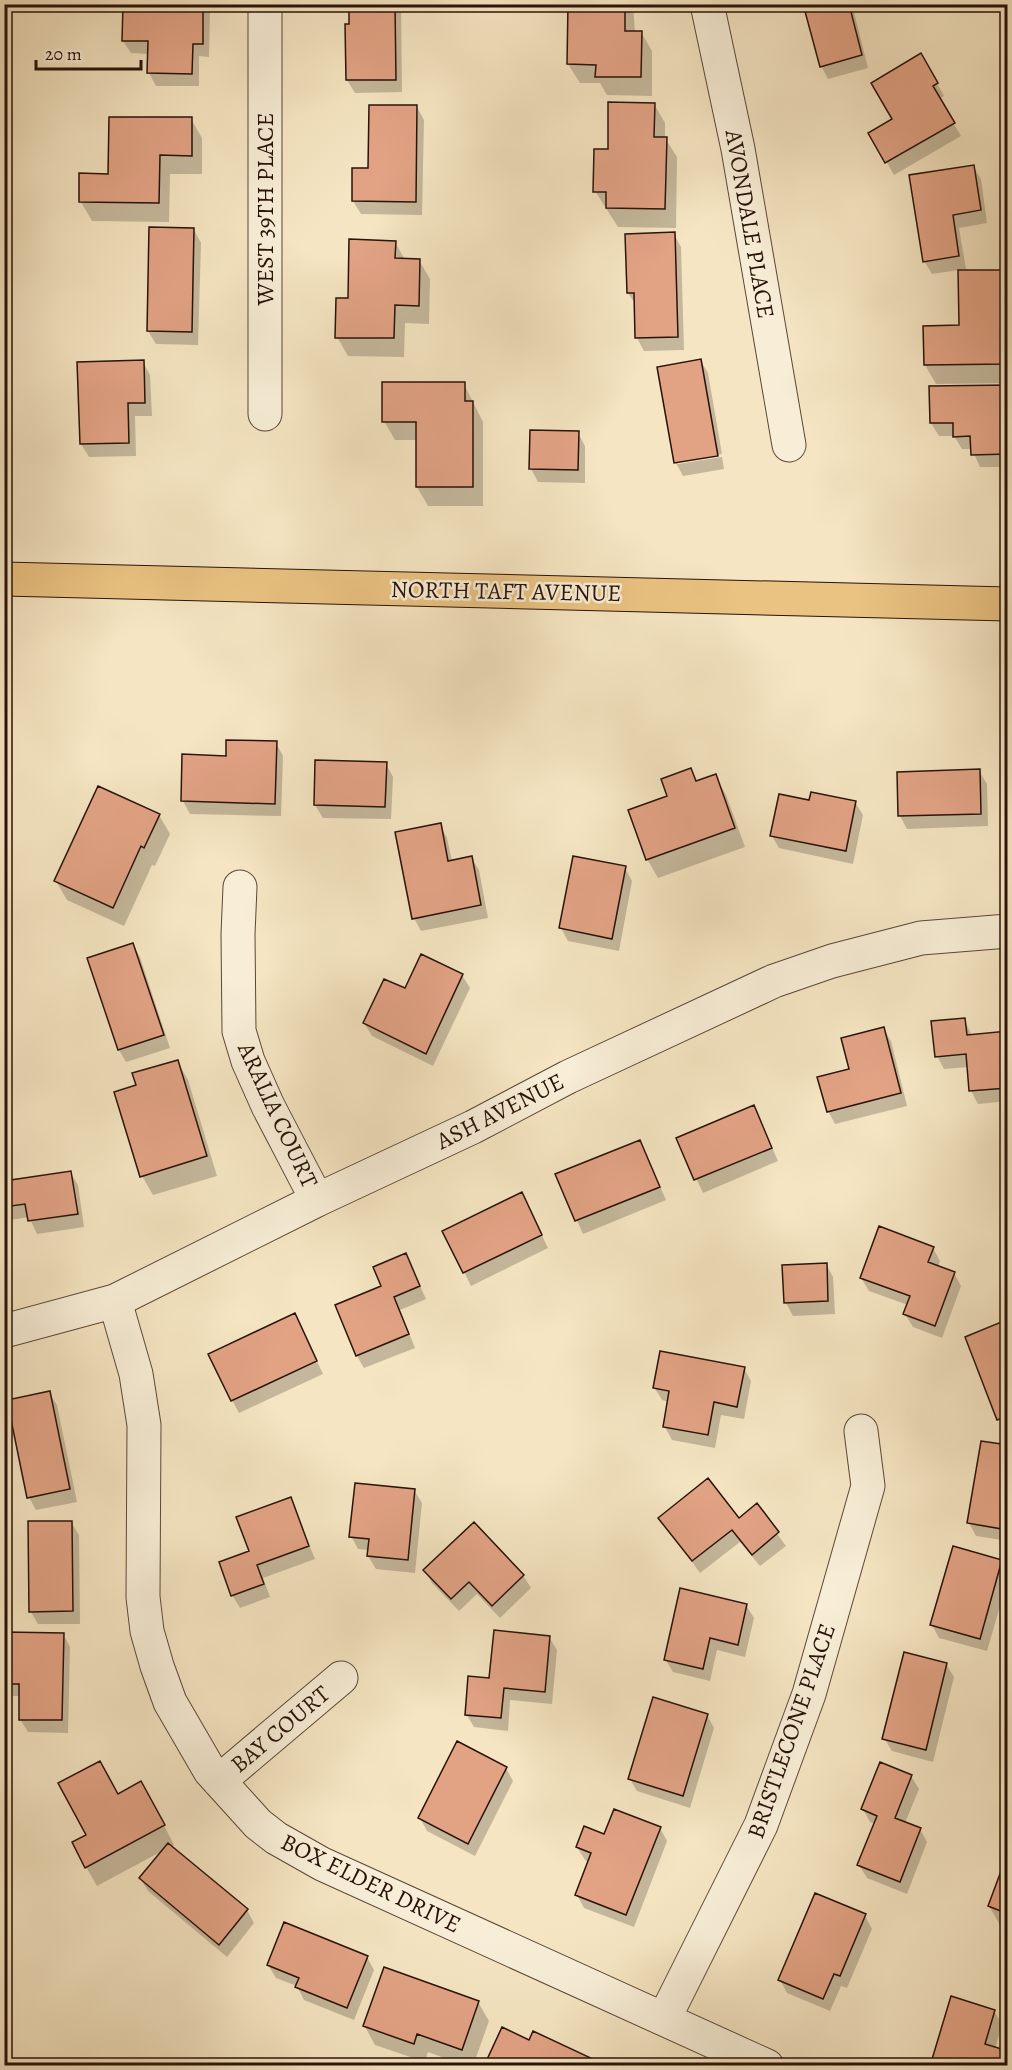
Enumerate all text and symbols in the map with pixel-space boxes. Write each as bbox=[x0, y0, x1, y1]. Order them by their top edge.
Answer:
scale bar bbox=[36, 33, 141, 71]
text: 20 m bbox=[45, 42, 82, 66]
street label: WEST 39TH PLACE bbox=[249, 113, 281, 306]
street label: AVONDALE PLACE bbox=[717, 126, 782, 321]
street label: NORTH TAFT AVENUE bbox=[390, 573, 622, 609]
street label: ARALIA COURT bbox=[230, 1036, 326, 1193]
street label: ASH AVENUE bbox=[430, 1065, 569, 1157]
street label: BRISTLECONE PLACE bbox=[739, 1619, 843, 1843]
street label: BAY COURT bbox=[224, 1678, 336, 1780]
street label: BOX ELDER DRIVE bbox=[276, 1826, 466, 1940]

